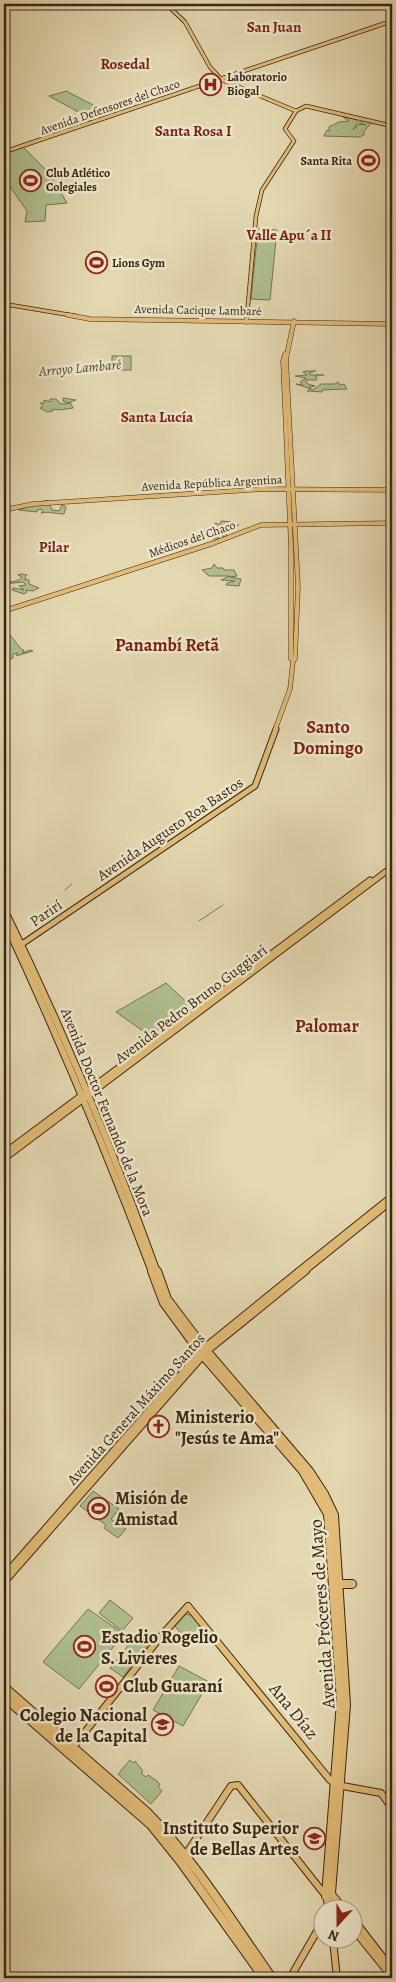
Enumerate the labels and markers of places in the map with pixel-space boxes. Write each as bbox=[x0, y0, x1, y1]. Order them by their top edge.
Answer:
place label: Laboratorio Biogal bbox=[227, 69, 287, 99]
hospital icon: Laboratorio Biogal bbox=[199, 72, 223, 96]
sports icon: Santa Rita bbox=[356, 149, 380, 173]
place label: Santa Rita bbox=[300, 153, 352, 169]
place label: Club Atlético Colegiales bbox=[46, 165, 110, 195]
sports icon: Club Atlético Colegiales bbox=[18, 168, 42, 192]
sports icon: Lions Gym bbox=[84, 251, 108, 275]
place label: Lions Gym bbox=[112, 255, 165, 271]
place label: Ministerio "Jesús te Ama" bbox=[175, 1405, 279, 1450]
church icon: Ministerio "Jesús te Ama" bbox=[147, 1415, 171, 1439]
place label: Misión de Amistad bbox=[114, 1486, 188, 1531]
sports icon: Misión de Amistad bbox=[87, 1496, 111, 1520]
place label: Estadio Rogelio S. Livieres bbox=[101, 1625, 218, 1670]
sports icon: Estadio Rogelio S. Livieres bbox=[73, 1635, 97, 1659]
sports icon: Club Guaraní bbox=[95, 1674, 119, 1698]
place label: Club Guaraní bbox=[123, 1674, 222, 1698]
place label: Colegio Nacional de la Capital bbox=[20, 1703, 147, 1748]
school or university icon: Colegio Nacional de la Capital bbox=[151, 1713, 175, 1737]
place label: Instituto Superior de Bellas Artes bbox=[163, 1816, 300, 1861]
school or university icon: Instituto Superior de Bellas Artes bbox=[303, 1826, 327, 1850]

